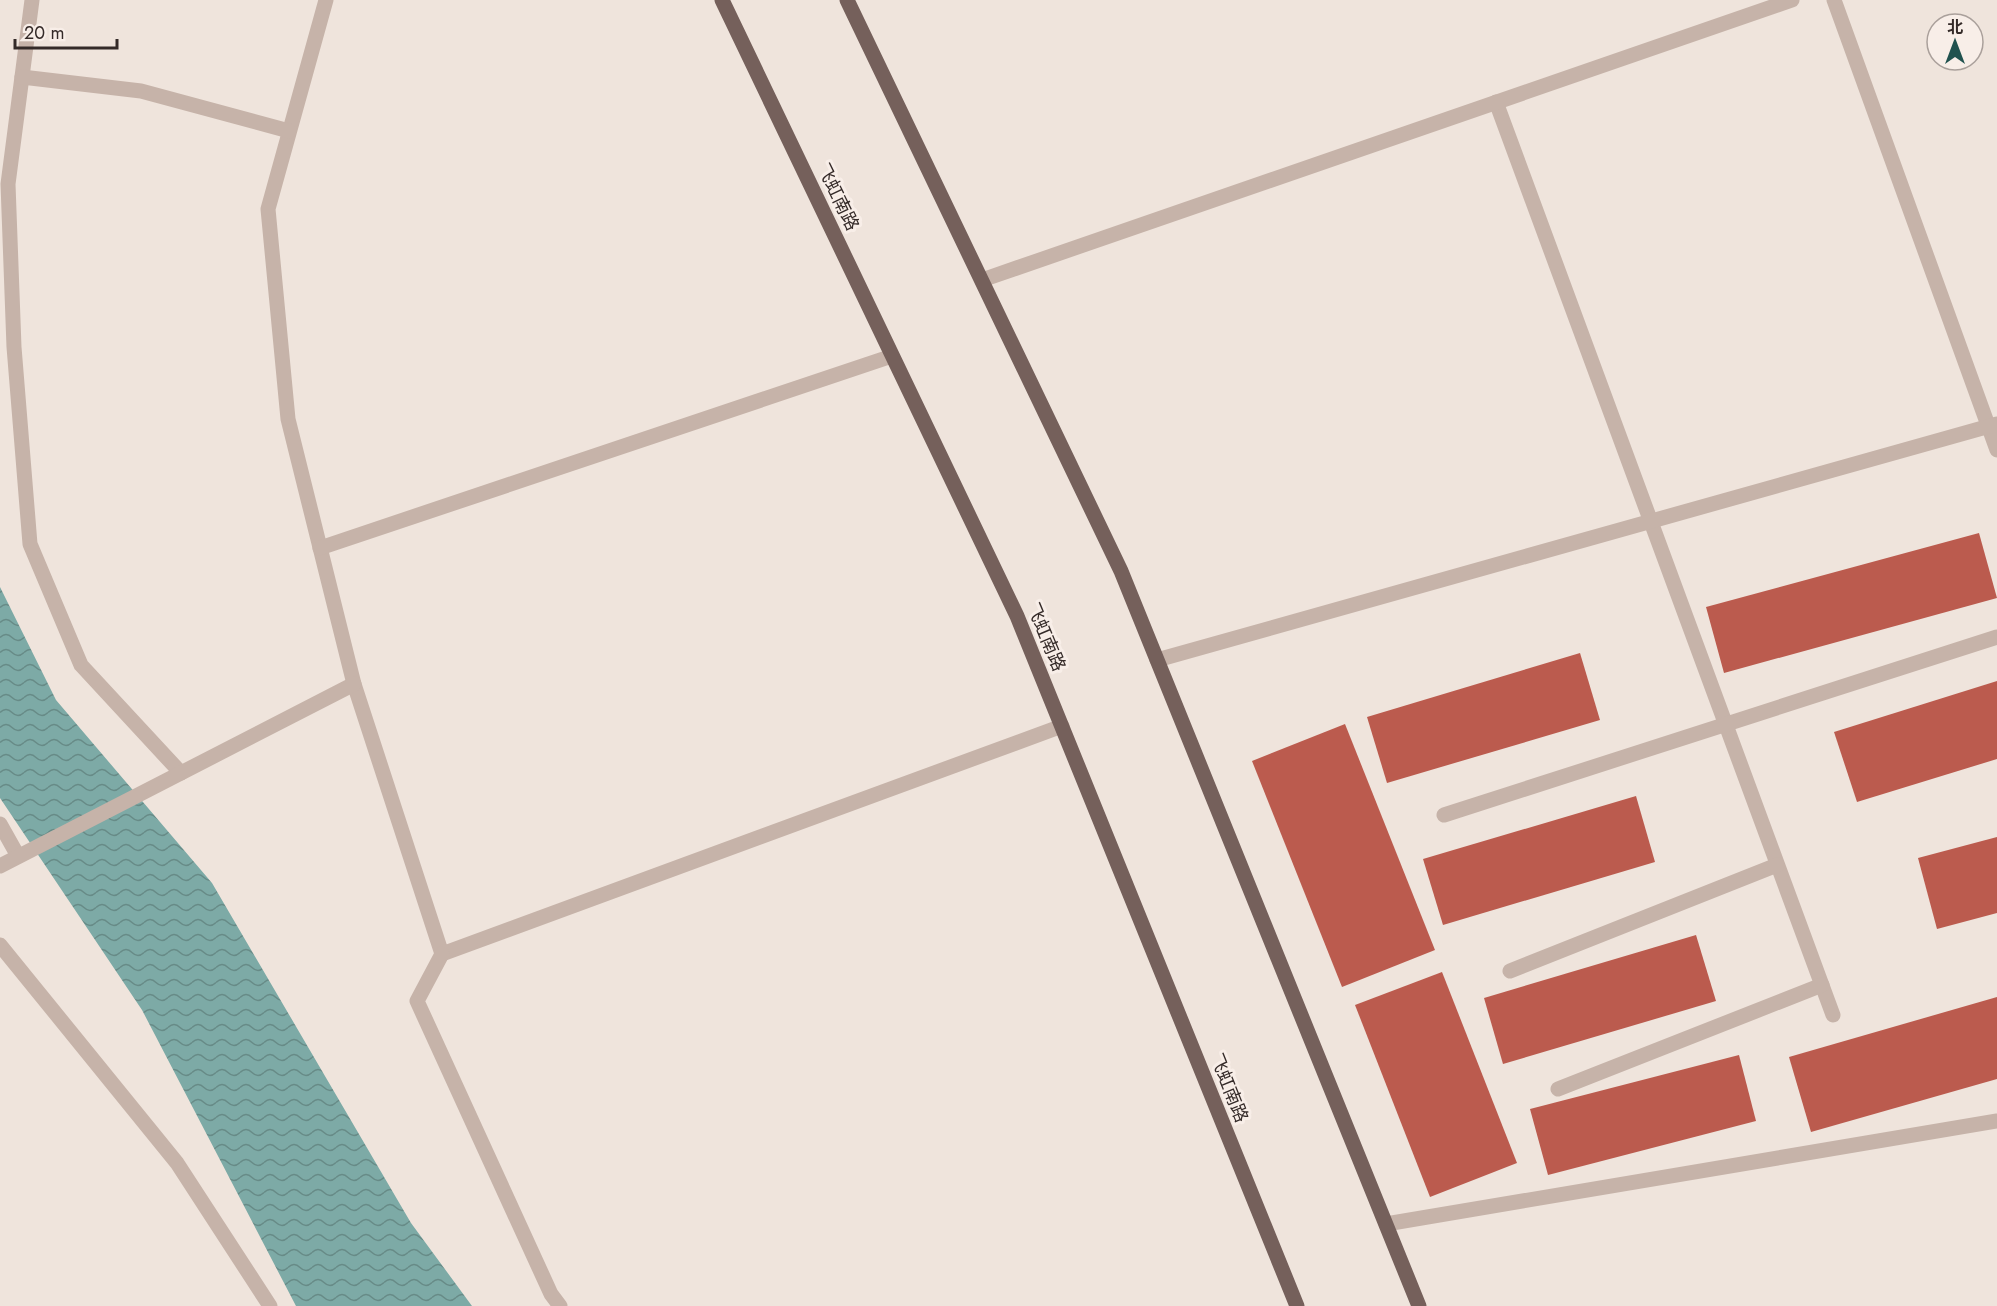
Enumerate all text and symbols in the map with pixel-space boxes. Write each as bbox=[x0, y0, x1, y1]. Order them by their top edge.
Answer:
scale bar bbox=[15, 12, 117, 50]
north arrow bbox=[1925, 12, 1985, 72]
text: 北 bbox=[1947, 16, 1963, 39]
text: 20 m bbox=[24, 20, 64, 46]
street label: 飞虹南路 bbox=[811, 159, 865, 235]
street label: 飞虹南路 bbox=[1020, 599, 1072, 675]
street label: 飞虹南路 bbox=[1203, 1050, 1255, 1126]

